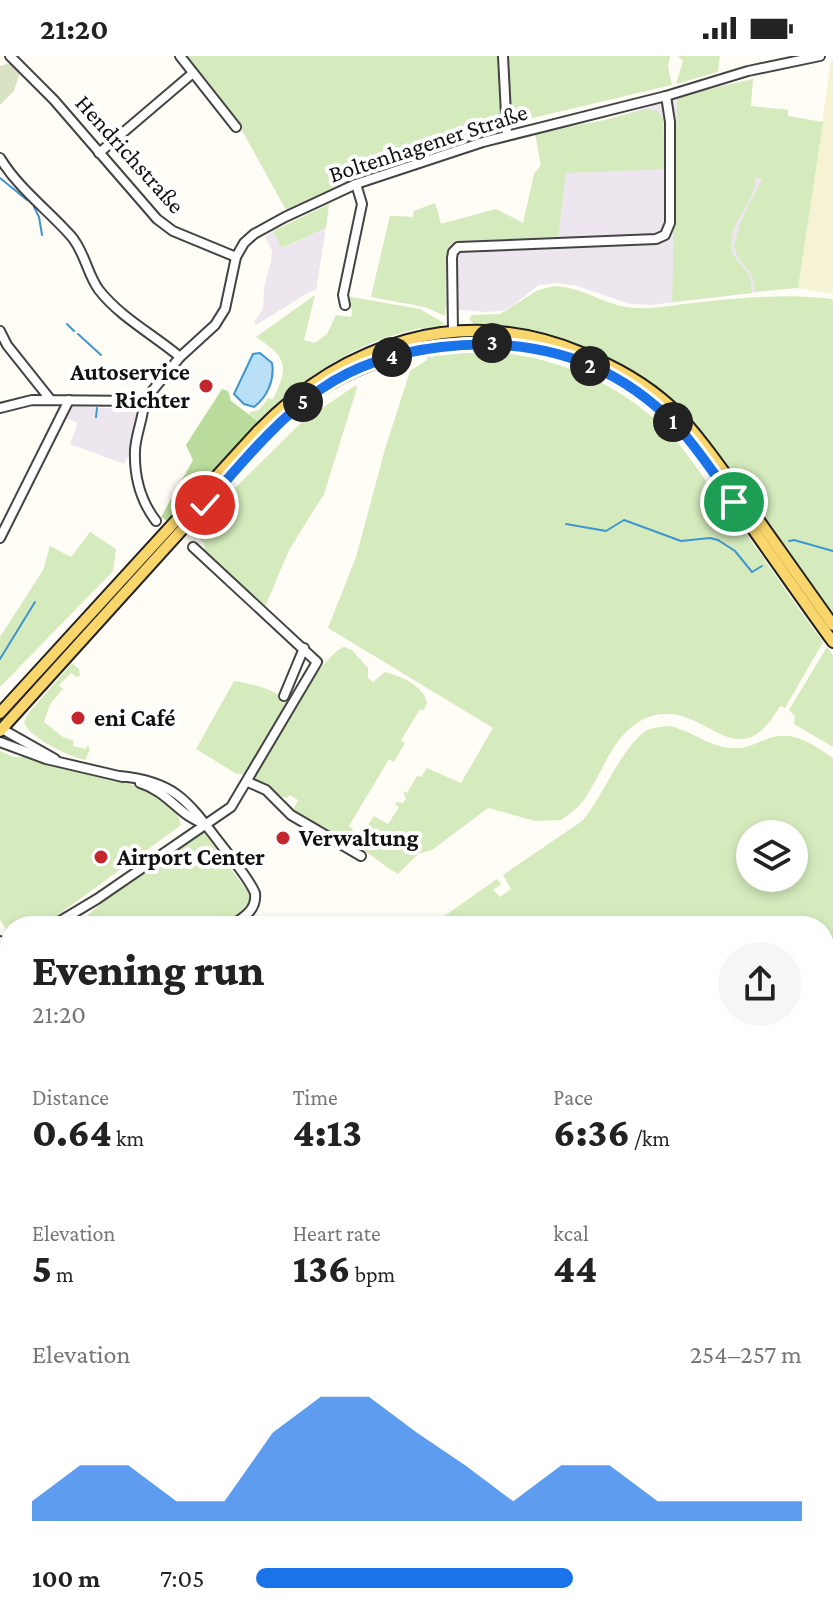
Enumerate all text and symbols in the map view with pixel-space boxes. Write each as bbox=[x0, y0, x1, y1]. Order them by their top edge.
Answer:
text: 21:20 bbox=[40, 12, 108, 45]
street label: Hendrichstraße bbox=[70, 89, 191, 218]
street label: Boltenhagener Straße bbox=[325, 98, 531, 187]
pin: 3 bbox=[472, 323, 512, 363]
text: 3 bbox=[487, 330, 497, 355]
pin: 4 bbox=[372, 337, 412, 377]
text: 4 bbox=[386, 344, 398, 369]
pin: 2 bbox=[570, 346, 610, 386]
text: 2 bbox=[584, 353, 596, 378]
place label: Autoservice Richter bbox=[69, 358, 190, 413]
marker: Autoservice Richter bbox=[197, 377, 215, 395]
pin: 5 bbox=[283, 382, 323, 422]
text: 5 bbox=[298, 389, 308, 414]
pin: 1 bbox=[653, 402, 693, 442]
text: 1 bbox=[669, 409, 677, 434]
pin bbox=[700, 468, 768, 536]
pin bbox=[171, 471, 239, 539]
icon: arrive bbox=[712, 480, 756, 524]
icon: check bbox=[183, 483, 227, 527]
place label: eni Café bbox=[94, 704, 175, 731]
marker: eni Café bbox=[69, 709, 87, 727]
map controls bbox=[736, 820, 808, 892]
button: layers bbox=[736, 820, 808, 892]
place label: Verwaltung bbox=[298, 824, 419, 851]
marker: Verwaltung bbox=[274, 829, 292, 847]
place label: Airport Center bbox=[116, 843, 265, 870]
marker: Airport Center bbox=[92, 848, 110, 866]
button: share bbox=[718, 942, 802, 1026]
text: Evening run bbox=[32, 946, 264, 994]
text: 21:20 bbox=[32, 1000, 86, 1029]
text: Distance bbox=[32, 1085, 109, 1110]
text: Time bbox=[293, 1085, 338, 1110]
text: Pace bbox=[553, 1085, 593, 1110]
text: 0.64 bbox=[32, 1110, 112, 1155]
text: 4:13 bbox=[293, 1110, 362, 1155]
text: 6:36 bbox=[553, 1110, 630, 1155]
text: km bbox=[112, 1126, 144, 1151]
text: /km bbox=[630, 1126, 670, 1151]
text: Elevation bbox=[32, 1221, 115, 1246]
text: Heart rate bbox=[293, 1221, 381, 1246]
text: kcal bbox=[553, 1221, 589, 1246]
text: 5 bbox=[32, 1246, 52, 1291]
text: 136 bbox=[293, 1246, 351, 1291]
text: 44 bbox=[553, 1246, 597, 1291]
text: m bbox=[52, 1262, 74, 1287]
text: bpm bbox=[351, 1262, 395, 1287]
text: Elevation bbox=[32, 1340, 130, 1369]
text: 254–257 m bbox=[690, 1340, 802, 1369]
text: 100 m bbox=[32, 1564, 100, 1593]
text: 7:05 bbox=[160, 1564, 205, 1593]

